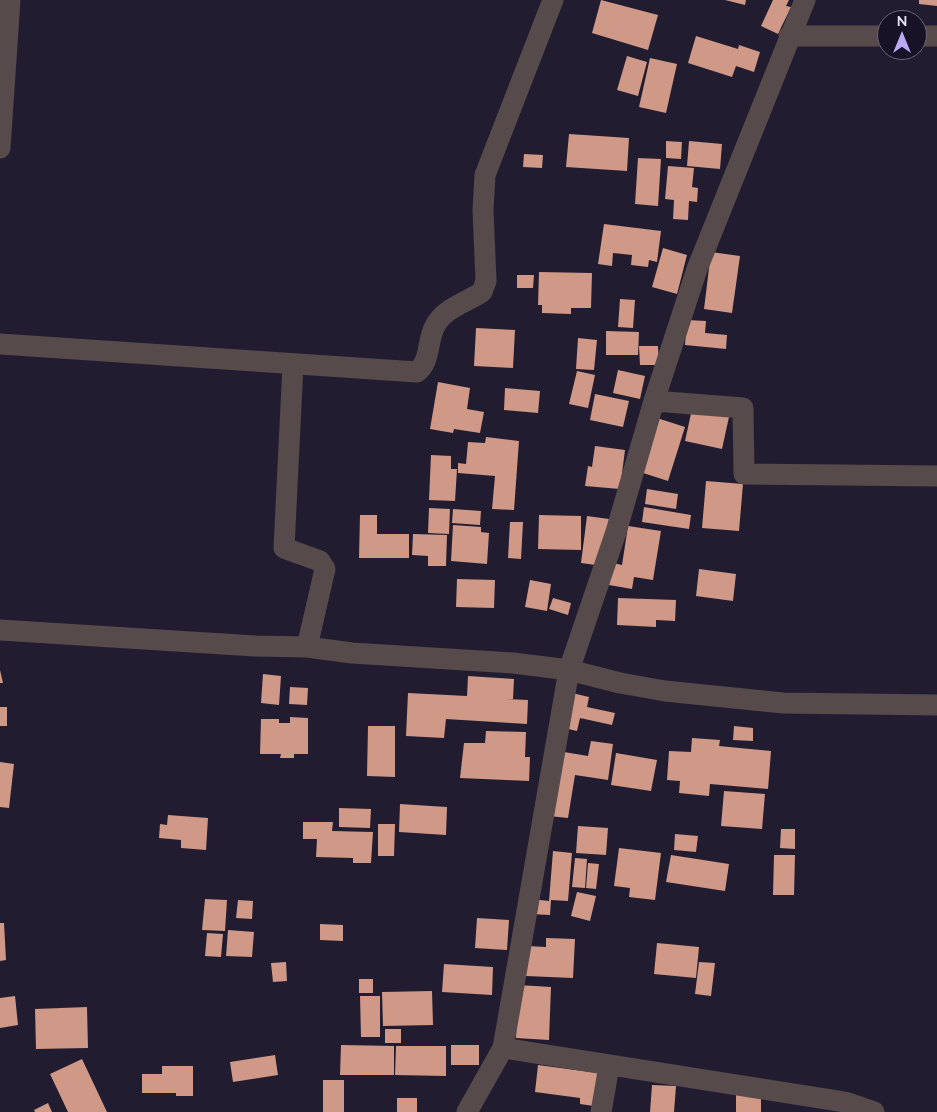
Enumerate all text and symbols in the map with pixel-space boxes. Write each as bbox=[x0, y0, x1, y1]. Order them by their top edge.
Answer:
north arrow bbox=[877, 10, 927, 60]
text: N bbox=[897, 12, 907, 30]

